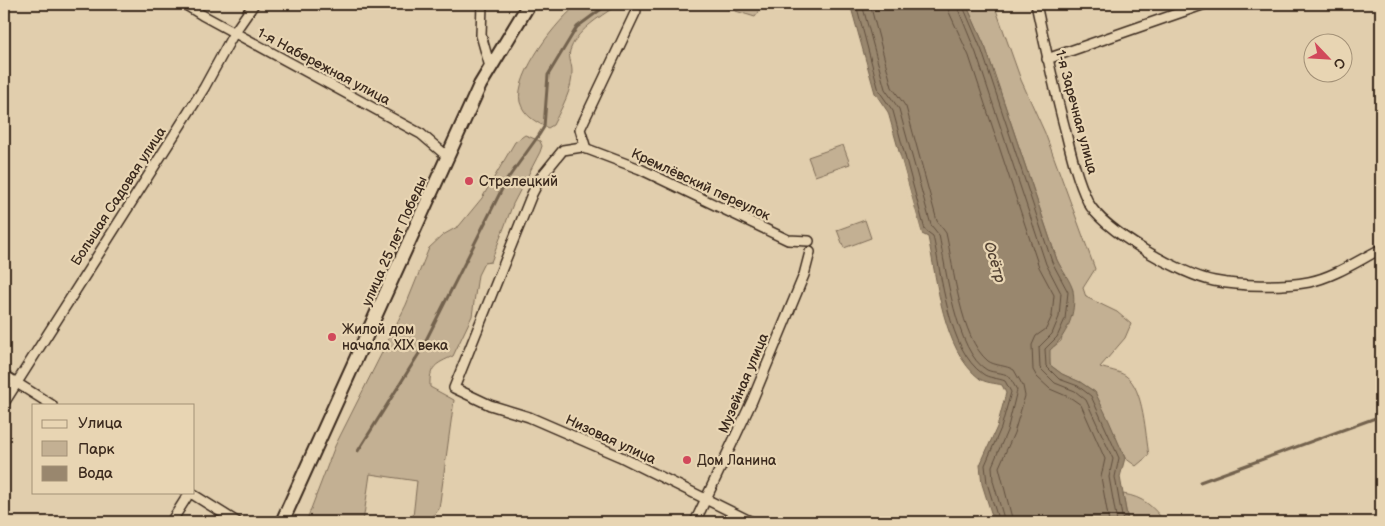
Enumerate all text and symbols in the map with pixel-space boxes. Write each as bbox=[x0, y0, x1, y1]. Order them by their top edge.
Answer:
street label: 1-я Набережная улица bbox=[254, 24, 394, 109]
north arrow bbox=[1302, 32, 1352, 82]
street label: 1-я Заречная улица bbox=[1052, 48, 1101, 177]
text: С bbox=[1329, 55, 1349, 72]
street label: Большая Садовая улица bbox=[67, 123, 170, 269]
street label: Кремлёвский переулок bbox=[629, 145, 774, 224]
place label: Стрелецкий bbox=[479, 173, 558, 190]
street label: улица 25 лет Победы bbox=[358, 174, 431, 309]
marker: Стрелецкий bbox=[463, 175, 475, 187]
water label: Осётр bbox=[979, 239, 1010, 285]
place label: Жилой дом начала XIX века bbox=[342, 321, 449, 354]
street label: Музейная улица bbox=[715, 330, 773, 436]
marker: Жилой дом начала XIX века bbox=[326, 331, 338, 343]
legend bbox=[32, 404, 195, 494]
street label: Низовая улица bbox=[563, 411, 659, 468]
text: Улица bbox=[78, 414, 123, 433]
text: Парк bbox=[78, 440, 115, 459]
place label: Дом Ланина bbox=[697, 452, 777, 469]
marker: Дом Ланина bbox=[681, 454, 693, 466]
text: Вода bbox=[78, 464, 113, 483]

